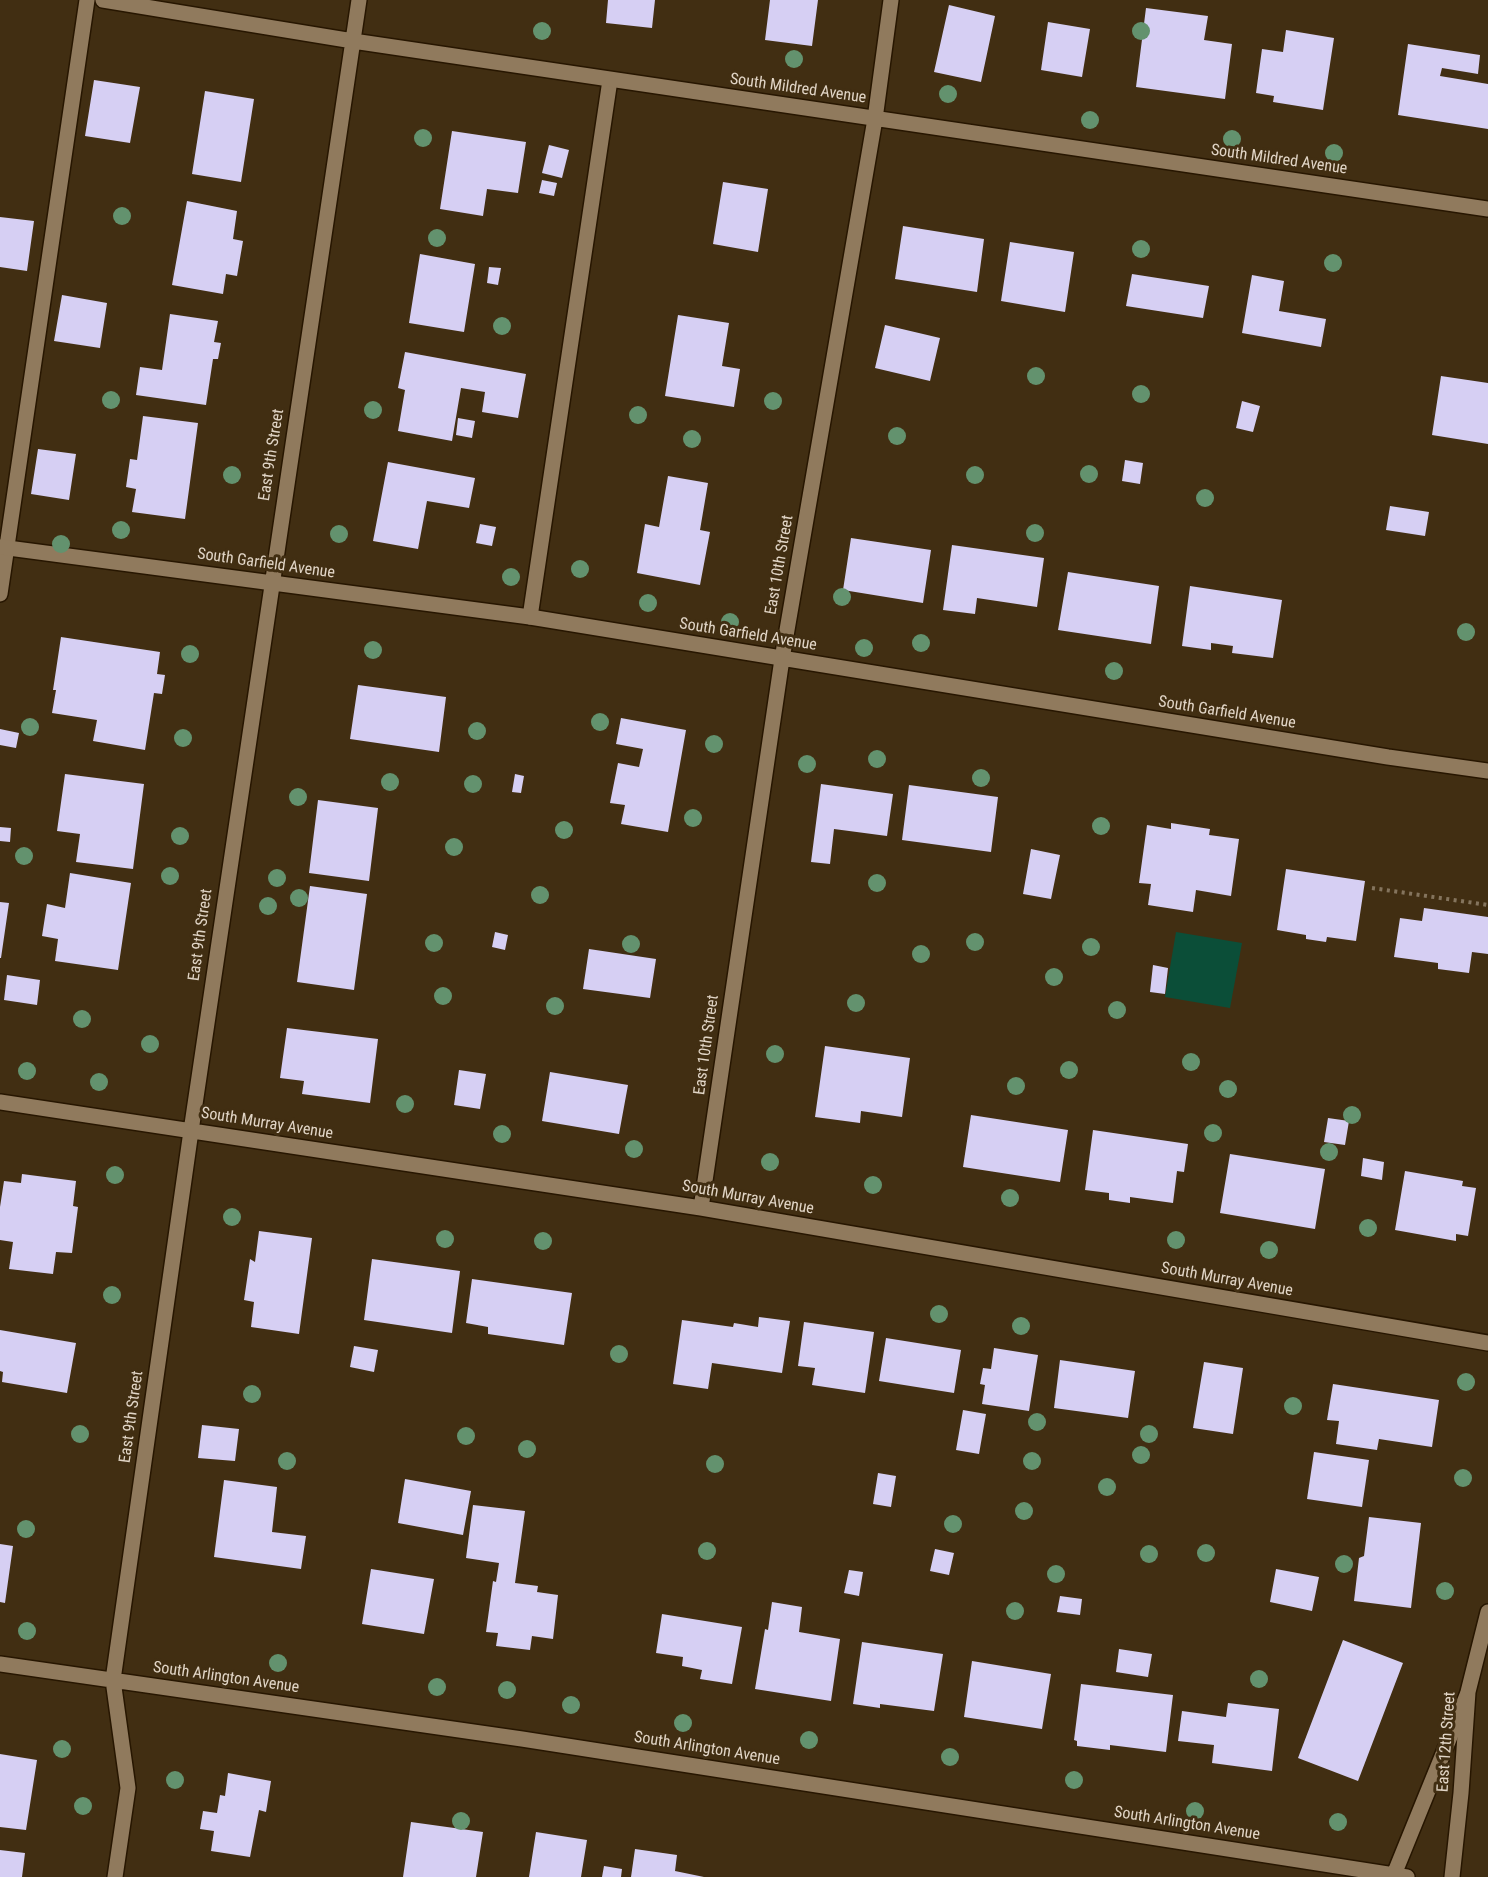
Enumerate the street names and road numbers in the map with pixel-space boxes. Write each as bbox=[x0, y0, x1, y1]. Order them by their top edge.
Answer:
street label: South Mildred Avenue bbox=[729, 70, 867, 108]
street label: South Mildred Avenue bbox=[1210, 141, 1348, 179]
street label: East 9th Street bbox=[255, 408, 289, 502]
street label: East 10th Street bbox=[762, 514, 798, 616]
street label: South Garfield Avenue bbox=[196, 545, 336, 583]
street label: South Garfield Avenue bbox=[678, 615, 818, 655]
street label: South Garfield Avenue bbox=[1157, 693, 1297, 733]
street label: East 9th Street bbox=[185, 888, 217, 982]
street label: East 10th Street bbox=[690, 994, 724, 1096]
street label: South Murray Avenue bbox=[200, 1104, 334, 1144]
street label: South Murray Avenue bbox=[681, 1177, 815, 1219]
street label: South Murray Avenue bbox=[1160, 1259, 1294, 1301]
street label: East 9th Street bbox=[116, 1370, 148, 1464]
street label: South Arlington Avenue bbox=[152, 1658, 300, 1698]
street label: East 12th Street bbox=[1434, 1691, 1460, 1793]
street label: South Arlington Avenue bbox=[633, 1728, 781, 1770]
street label: South Arlington Avenue bbox=[1113, 1803, 1261, 1845]

